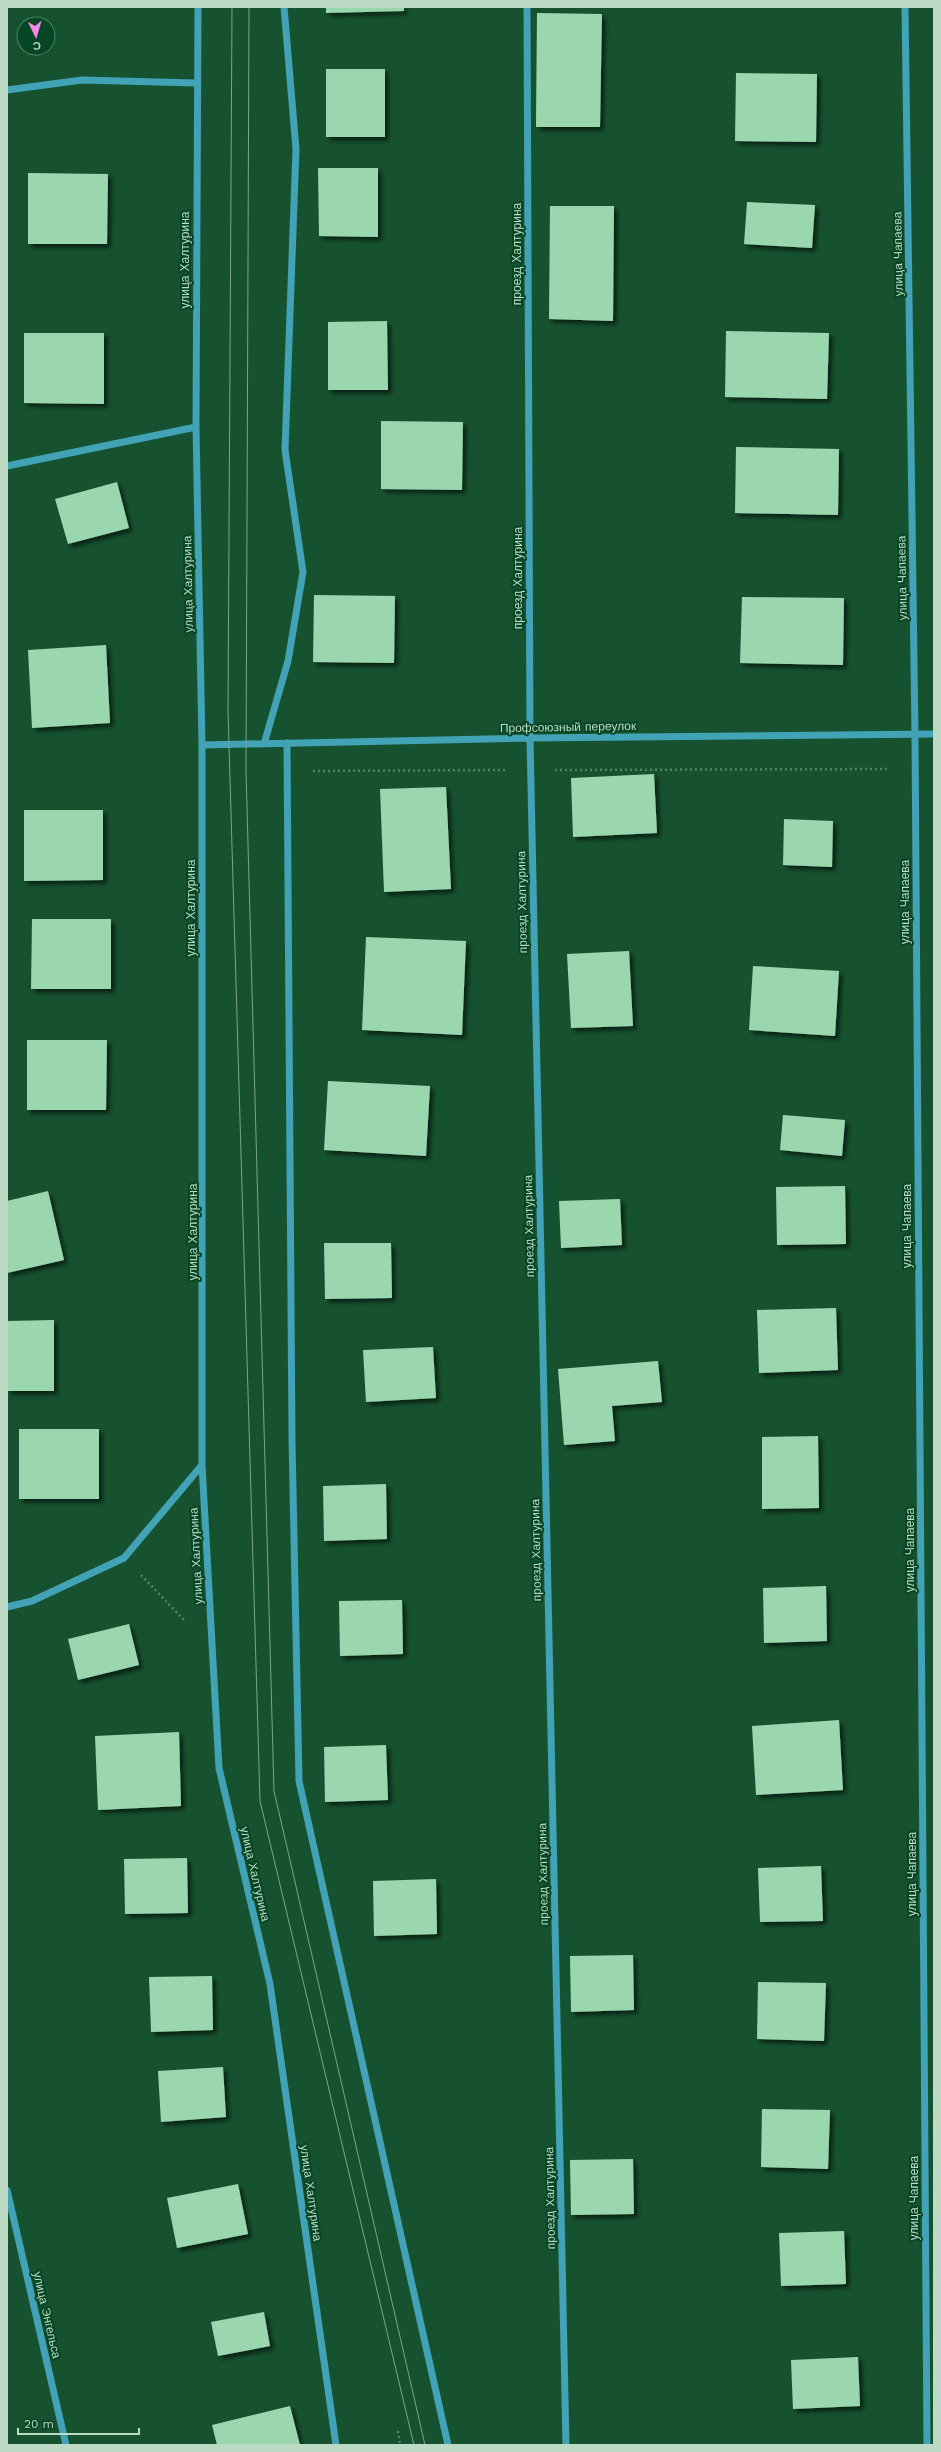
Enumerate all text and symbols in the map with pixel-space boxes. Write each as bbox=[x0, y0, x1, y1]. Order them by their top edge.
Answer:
north arrow bbox=[16, 16, 56, 56]
text: С bbox=[32, 39, 41, 52]
street label: проезд Халтурина bbox=[510, 202, 524, 305]
street label: улица Халтурина bbox=[178, 211, 192, 308]
street label: улица Чапаева bbox=[890, 211, 906, 296]
street label: проезд Халтурина bbox=[511, 526, 525, 629]
street label: улица Халтурина bbox=[180, 535, 196, 633]
street label: улица Чапаева bbox=[894, 535, 910, 620]
street label: Профсоюзный переулок bbox=[500, 719, 637, 735]
street label: проезд Халтурина bbox=[514, 850, 530, 953]
street label: улица Халтурина bbox=[184, 859, 198, 956]
street label: улица Чапаева bbox=[898, 859, 912, 944]
street label: проезд Халтурина bbox=[521, 1174, 537, 1277]
street label: улица Халтурина bbox=[186, 1183, 200, 1280]
street label: улица Чапаева bbox=[900, 1183, 914, 1268]
street label: проезд Халтурина bbox=[528, 1498, 544, 1601]
street label: улица Халтурина bbox=[186, 1507, 206, 1605]
street label: улица Чапаева bbox=[903, 1507, 917, 1592]
street label: проезд Халтурина bbox=[535, 1822, 551, 1925]
street label: улица Халтурина bbox=[237, 1825, 273, 1923]
street label: улица Чапаева bbox=[905, 1831, 919, 1916]
street label: улица Халтурина bbox=[297, 2144, 325, 2242]
street label: проезд Халтурина bbox=[542, 2146, 558, 2249]
street label: улица Чапаева bbox=[907, 2155, 921, 2240]
street label: улица Энгельса bbox=[30, 2270, 64, 2360]
scale bar bbox=[18, 2410, 139, 2436]
text: 20 m bbox=[24, 2417, 54, 2431]

